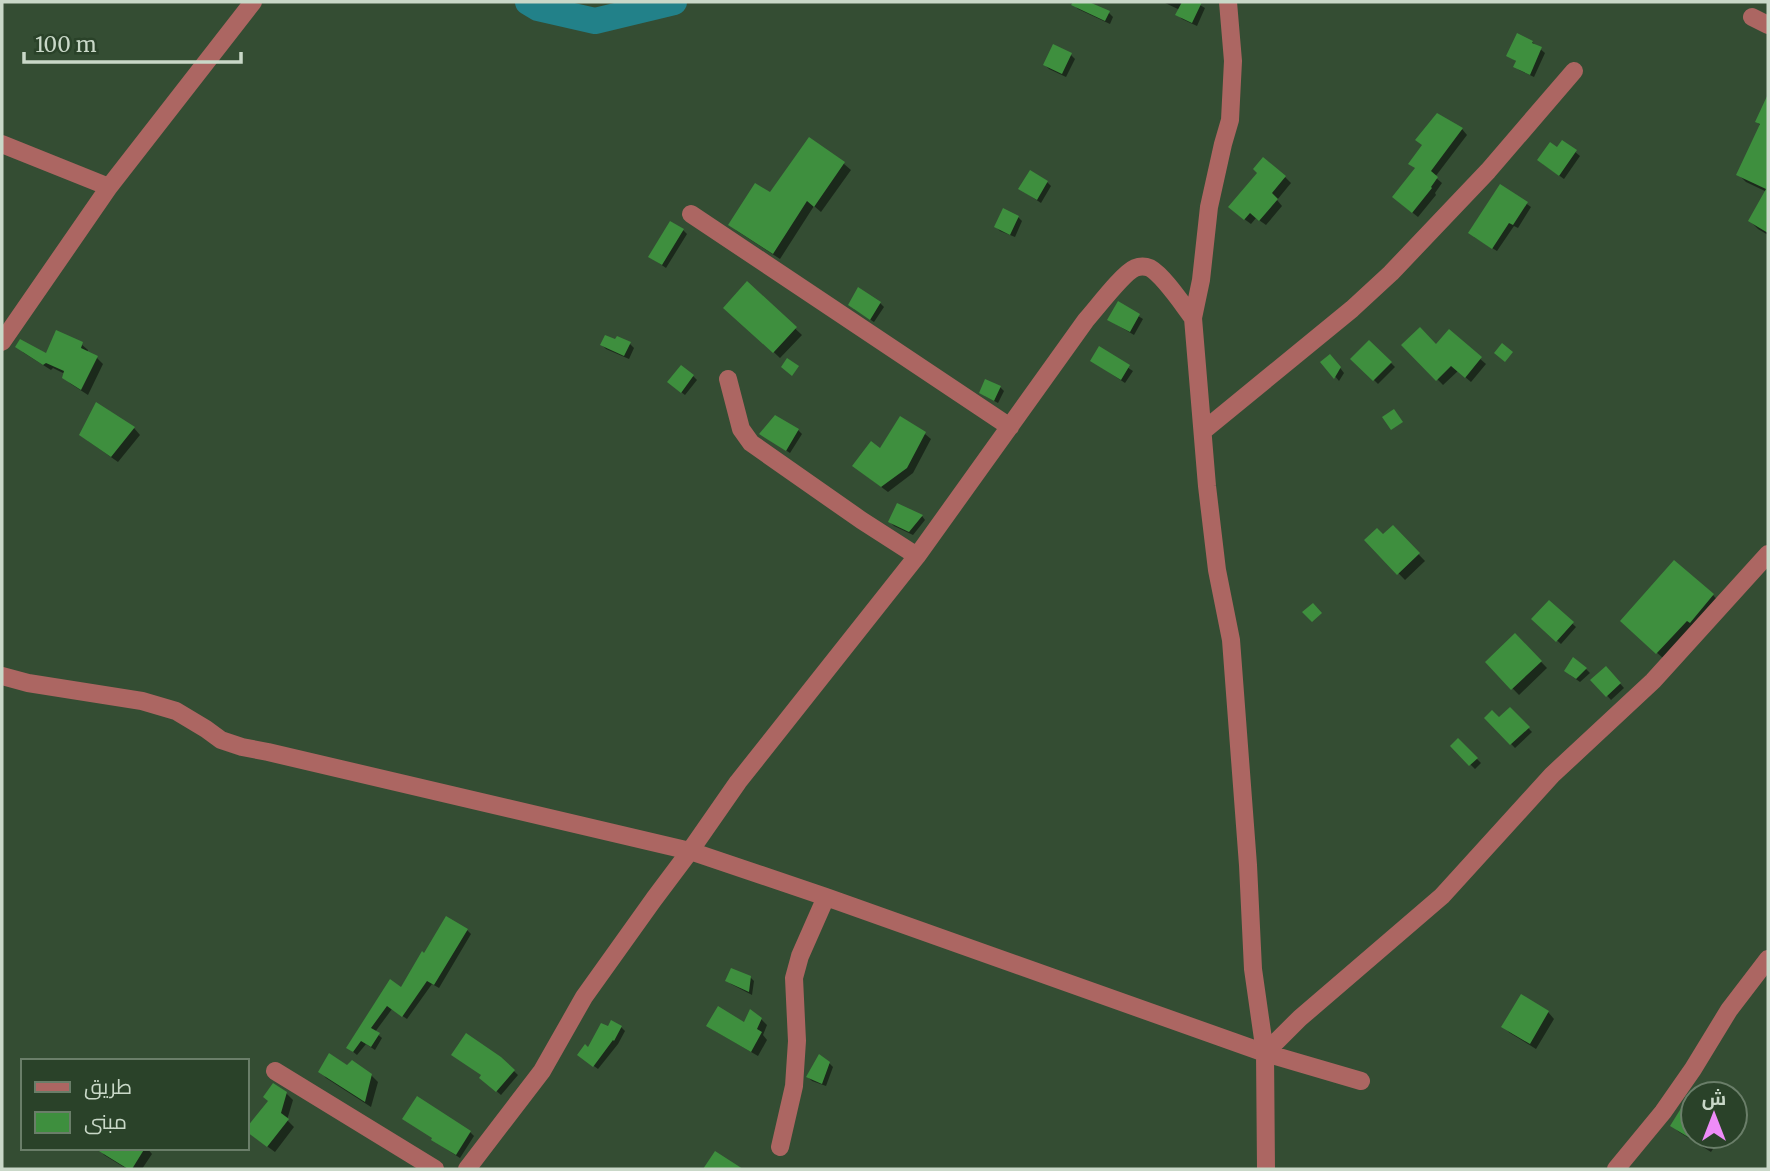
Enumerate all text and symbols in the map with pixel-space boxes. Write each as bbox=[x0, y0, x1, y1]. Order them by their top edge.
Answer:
scale bar bbox=[24, 21, 242, 65]
text: 100 m bbox=[35, 31, 97, 58]
legend bbox=[21, 1059, 248, 1150]
text: طريق bbox=[84, 1073, 132, 1100]
north arrow bbox=[1679, 1080, 1749, 1150]
text: ش bbox=[1702, 1086, 1726, 1110]
text: مبنى bbox=[84, 1108, 127, 1135]

